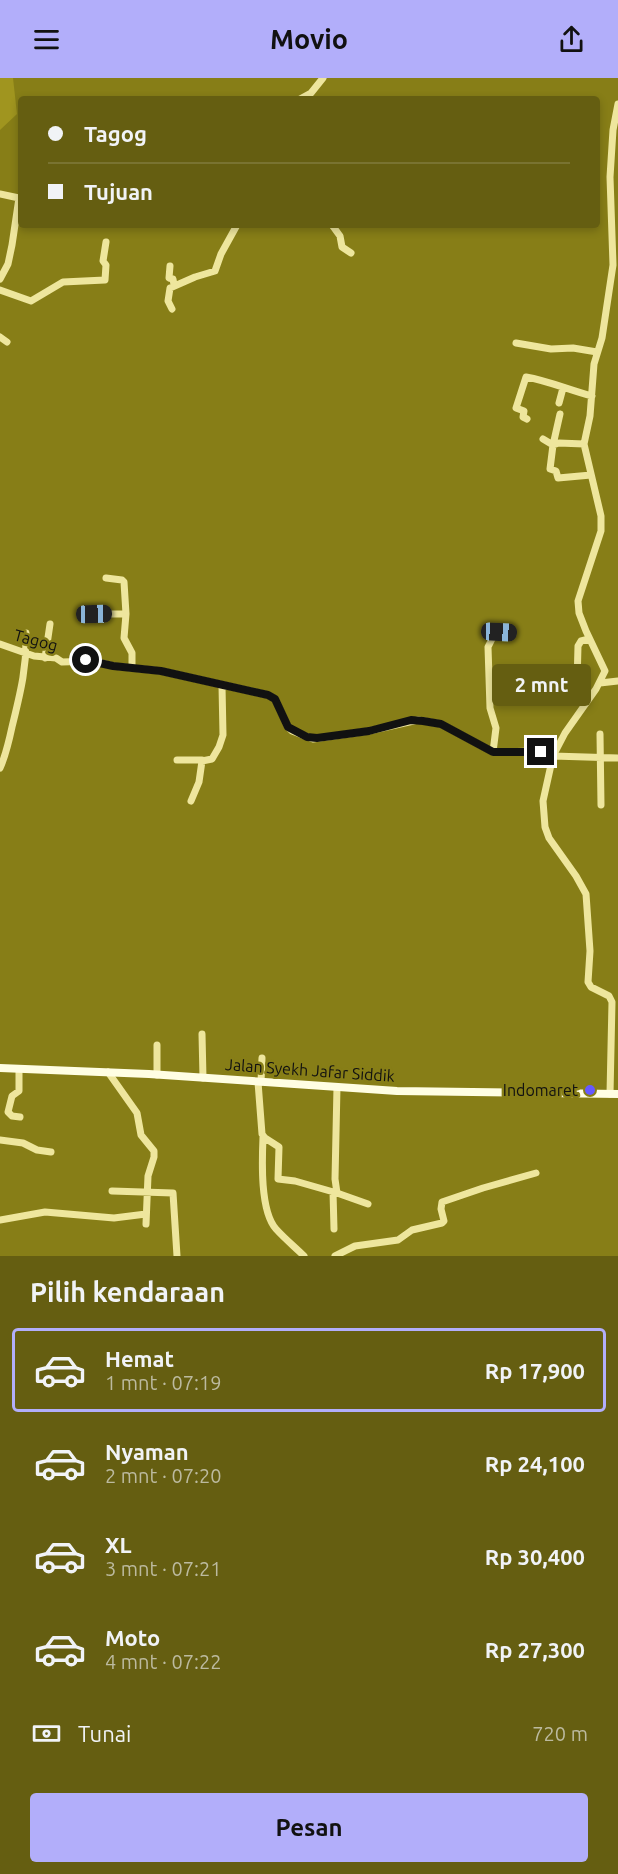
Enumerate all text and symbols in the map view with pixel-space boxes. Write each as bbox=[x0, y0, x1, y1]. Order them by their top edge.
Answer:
icon: menu bbox=[30, 23, 63, 56]
icon: share bbox=[555, 23, 588, 56]
text: Movio bbox=[270, 24, 348, 54]
text: Tagog bbox=[84, 121, 147, 146]
text: Tujuan bbox=[84, 179, 153, 204]
car bbox=[76, 605, 112, 623]
car bbox=[481, 622, 517, 642]
street label: Tagog bbox=[12, 626, 60, 654]
route start bbox=[72, 646, 99, 673]
callout: 2 mnt bbox=[492, 665, 590, 707]
text: 2 mnt bbox=[515, 673, 568, 696]
route end bbox=[527, 738, 554, 765]
street label: Jalan Syekh Jafar Siddik bbox=[225, 1055, 395, 1085]
place label: Indomaret bbox=[503, 1081, 579, 1099]
marker: Indomaret bbox=[583, 1083, 597, 1097]
text: Pilih kendaraan bbox=[30, 1277, 225, 1307]
icon: car bbox=[33, 1343, 87, 1397]
text: Hemat bbox=[105, 1346, 174, 1371]
text: Rp 17,900 bbox=[485, 1358, 585, 1383]
text: 1 mnt · 07:19 bbox=[105, 1371, 222, 1394]
icon: car bbox=[33, 1436, 87, 1490]
text: Nyaman bbox=[105, 1439, 189, 1464]
text: Rp 24,100 bbox=[485, 1451, 585, 1476]
text: 2 mnt · 07:20 bbox=[105, 1464, 222, 1487]
icon: car bbox=[33, 1529, 87, 1583]
text: XL bbox=[105, 1532, 132, 1557]
text: Rp 30,400 bbox=[485, 1544, 585, 1569]
text: 3 mnt · 07:21 bbox=[105, 1557, 222, 1580]
icon: car bbox=[33, 1622, 87, 1676]
text: Moto bbox=[105, 1625, 160, 1650]
text: Rp 27,300 bbox=[485, 1637, 585, 1662]
text: 4 mnt · 07:22 bbox=[105, 1650, 222, 1673]
icon: cash bbox=[30, 1717, 63, 1750]
text: Tunai bbox=[78, 1721, 131, 1746]
text: 720 m bbox=[532, 1722, 588, 1745]
button: Pesan bbox=[30, 1793, 588, 1862]

